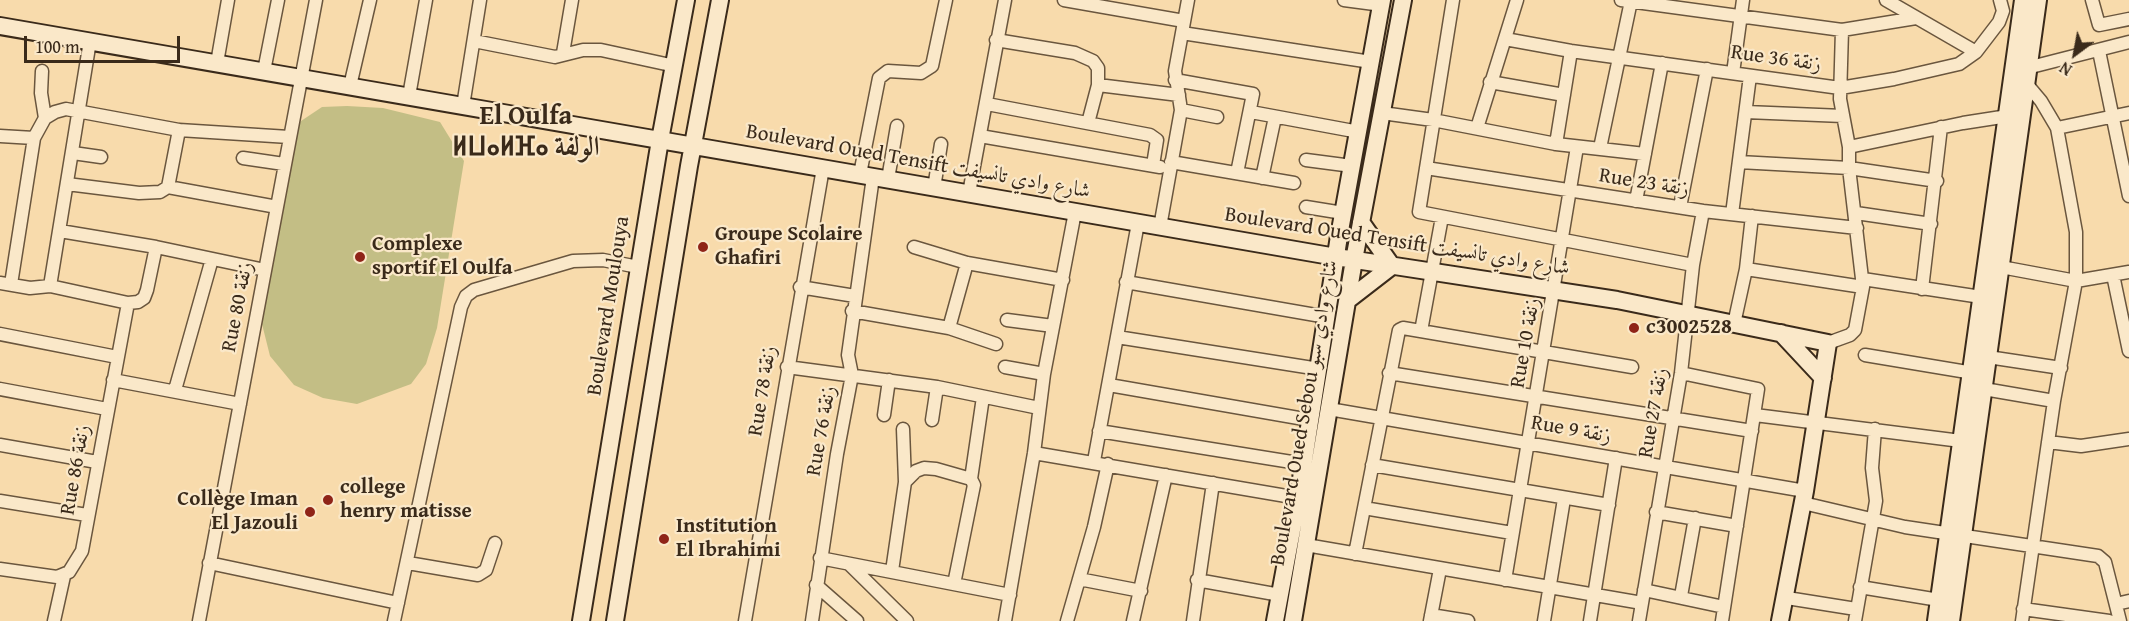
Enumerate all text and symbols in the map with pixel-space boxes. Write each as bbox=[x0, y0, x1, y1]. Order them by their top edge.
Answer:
scale bar bbox=[27, 24, 183, 62]
north arrow bbox=[2045, 24, 2105, 84]
text: 100 m bbox=[35, 33, 80, 60]
street label: Rue 36 زنقة bbox=[1729, 40, 1823, 78]
text: N bbox=[2055, 56, 2076, 82]
district label: El Oulfa ⵍⵡⴰⵍⴼⴰ الولفة bbox=[452, 101, 600, 164]
street label: Boulevard Oued Tensift شارع وادي تانسيفت bbox=[744, 119, 1092, 205]
street label: Rue 23 زنقة bbox=[1597, 163, 1691, 203]
street label: Boulevard Oued Tensift شارع وادي تانسيفت bbox=[1223, 202, 1571, 282]
street label: Boulevard Moulouya bbox=[582, 214, 636, 398]
place label: Groupe Scolaire Ghafiri bbox=[715, 222, 863, 272]
place label: Complexe sportif El Oulfa bbox=[372, 232, 512, 282]
marker: Groupe Scolaire Ghafiri bbox=[696, 240, 710, 254]
marker: Complexe sportif El Oulfa bbox=[353, 250, 367, 264]
street label: Boulevard Oued Sebou شارع وادي سبو bbox=[1266, 258, 1344, 568]
street label: Rue 80 زنقة bbox=[217, 260, 259, 354]
street label: Rue 10 زنقة bbox=[1506, 296, 1546, 390]
place label: c3002528 bbox=[1646, 315, 1732, 341]
marker: c3002528 bbox=[1627, 321, 1641, 335]
street label: Rue 78 زنقة bbox=[743, 344, 783, 438]
street label: Rue 27 زنقة bbox=[1634, 366, 1674, 460]
street label: Rue 76 زنقة bbox=[802, 384, 842, 478]
street label: Rue 9 زنقة bbox=[1529, 411, 1613, 449]
street label: Rue 86 زنقة bbox=[56, 423, 96, 517]
place label: college henry matisse bbox=[340, 475, 472, 525]
place label: Collège Iman El Jazouli bbox=[177, 487, 298, 537]
marker: college henry matisse bbox=[321, 493, 335, 507]
marker: Collège Iman El Jazouli bbox=[303, 505, 317, 519]
place label: Institution El Ibrahimi bbox=[676, 514, 781, 564]
marker: Institution El Ibrahimi bbox=[657, 532, 671, 546]

